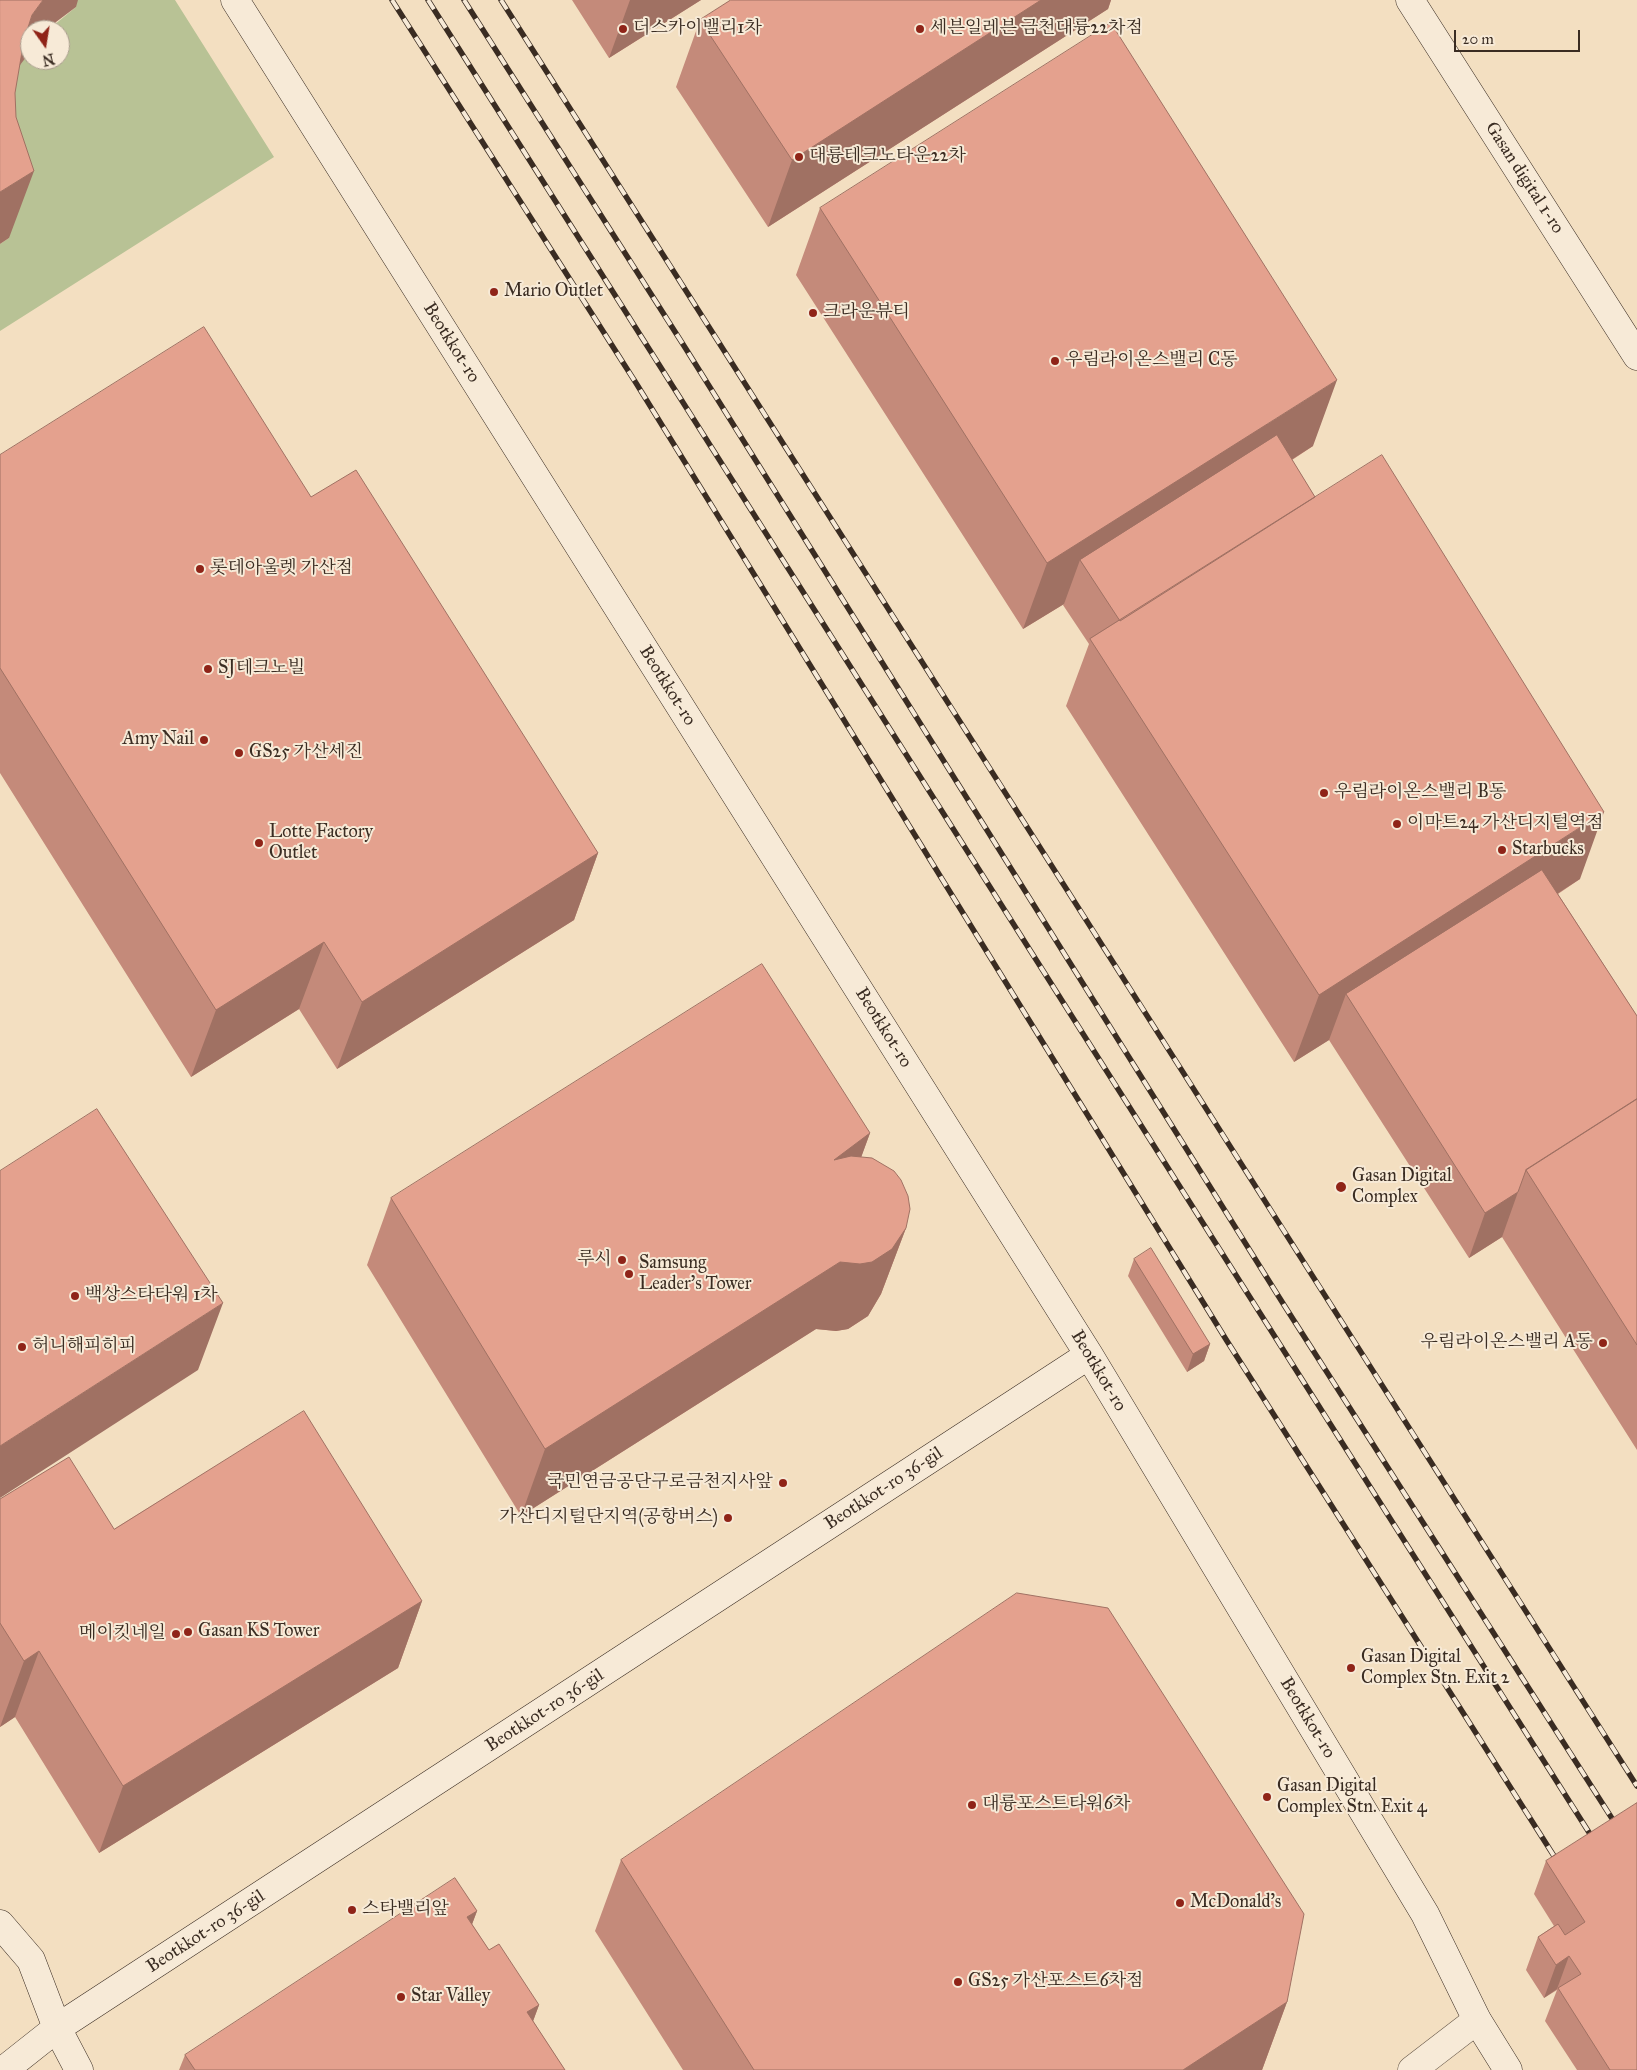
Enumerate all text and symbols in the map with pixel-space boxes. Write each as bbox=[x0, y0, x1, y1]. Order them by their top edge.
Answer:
place label: 더스카이밸리1차 bbox=[633, 18, 762, 40]
place label: 세븐일레븐 금천대륭22차점 bbox=[930, 18, 1143, 40]
north arrow bbox=[20, 20, 70, 70]
scale bar bbox=[1457, 20, 1583, 52]
marker: 더스카이밸리1차 bbox=[617, 23, 629, 35]
marker: 세븐일레븐 금천대륭22차점 bbox=[914, 23, 926, 35]
text: 20 m bbox=[1462, 30, 1494, 48]
text: N bbox=[41, 50, 56, 69]
street label: Gasan digital 1-ro bbox=[1480, 118, 1568, 238]
place label: 대륭테크노타운22차 bbox=[809, 146, 966, 168]
marker: 대륭테크노타운22차 bbox=[793, 151, 805, 163]
place label: Mario Outlet bbox=[504, 281, 603, 303]
marker: Mario Outlet bbox=[488, 286, 500, 298]
street label: Beotkkot-ro bbox=[418, 299, 484, 387]
place label: 크라운뷰티 bbox=[823, 302, 910, 324]
marker: 크라운뷰티 bbox=[807, 307, 819, 319]
place label: 우림라이온스밸리 C동 bbox=[1065, 350, 1238, 372]
marker: 우림라이온스밸리 C동 bbox=[1049, 355, 1061, 367]
place label: 롯데아울렛 가산점 bbox=[210, 558, 353, 580]
marker: 롯데아울렛 가산점 bbox=[194, 563, 206, 575]
street label: Beotkkot-ro bbox=[634, 642, 700, 730]
place label: SJ테크노빌 bbox=[218, 658, 305, 680]
marker: SJ테크노빌 bbox=[202, 663, 214, 675]
place label: Amy Nail bbox=[123, 729, 194, 751]
marker: Amy Nail bbox=[198, 734, 210, 746]
place label: GS25 가산세진 bbox=[249, 742, 363, 764]
marker: GS25 가산세진 bbox=[233, 747, 245, 759]
place label: 우림라이온스밸리 B동 bbox=[1334, 782, 1506, 804]
marker: 우림라이온스밸리 B동 bbox=[1318, 787, 1330, 799]
place label: 이마트24 가산디지털역점 bbox=[1407, 813, 1604, 835]
marker: 이마트24 가산디지털역점 bbox=[1391, 818, 1403, 830]
place label: Lotte Factory Outlet bbox=[269, 822, 373, 864]
marker: Lotte Factory Outlet bbox=[253, 837, 265, 849]
place label: Starbucks bbox=[1512, 839, 1584, 861]
marker: Starbucks bbox=[1496, 844, 1508, 856]
street label: Beotkkot-ro bbox=[850, 984, 916, 1072]
place label: Gasan Digital Complex bbox=[1352, 1166, 1452, 1208]
marker: Gasan Digital Complex bbox=[1334, 1180, 1348, 1194]
place label: 루시 bbox=[577, 1249, 612, 1271]
place label: Samsung Leader's Tower bbox=[639, 1253, 751, 1296]
marker: 루시 bbox=[616, 1254, 628, 1266]
marker: Samsung Leader's Tower bbox=[623, 1268, 635, 1280]
place label: 백상스타타워 1차 bbox=[85, 1285, 218, 1307]
marker: 백상스타타워 1차 bbox=[69, 1290, 81, 1302]
street label: Beotkkot-ro bbox=[1065, 1327, 1131, 1415]
place label: 우림라이온스밸리 A동 bbox=[1421, 1332, 1593, 1354]
place label: 허니해피히피 bbox=[32, 1336, 136, 1358]
marker: 우림라이온스밸리 A동 bbox=[1597, 1337, 1609, 1349]
marker: 허니해피히피 bbox=[16, 1341, 28, 1353]
street label: Beotkkot-ro 36-gil bbox=[821, 1443, 947, 1535]
place label: 국민연금공단구로금천지사앞 bbox=[547, 1472, 773, 1494]
marker: 국민연금공단구로금천지사앞 bbox=[777, 1477, 789, 1489]
place label: 가산디지털단지역(공항버스) bbox=[499, 1507, 718, 1529]
marker: 가산디지털단지역(공항버스) bbox=[722, 1512, 734, 1524]
place label: Gasan KS Tower bbox=[198, 1621, 319, 1643]
place label: 메이킷네일 bbox=[79, 1623, 166, 1645]
marker: Gasan KS Tower bbox=[182, 1626, 194, 1638]
marker: 메이킷네일 bbox=[170, 1628, 182, 1640]
place label: Gasan Digital Complex Stn. Exit 2 bbox=[1361, 1647, 1510, 1690]
marker: Gasan Digital Complex Stn. Exit 2 bbox=[1345, 1662, 1357, 1674]
street label: Beotkkot-ro 36-gil bbox=[482, 1665, 608, 1757]
street label: Beotkkot-ro bbox=[1274, 1674, 1340, 1762]
place label: Gasan Digital Complex Stn. Exit 4 bbox=[1277, 1776, 1427, 1818]
marker: Gasan Digital Complex Stn. Exit 4 bbox=[1261, 1791, 1273, 1803]
place label: 대륭포스트타워6차 bbox=[982, 1794, 1130, 1816]
marker: 대륭포스트타워6차 bbox=[966, 1799, 978, 1811]
street label: Beotkkot-ro 36-gil bbox=[143, 1886, 269, 1978]
place label: McDonald's bbox=[1190, 1892, 1281, 1914]
marker: McDonald's bbox=[1174, 1897, 1186, 1909]
place label: 스타밸리앞 bbox=[362, 1899, 449, 1921]
marker: 스타밸리앞 bbox=[346, 1904, 358, 1916]
place label: GS25 가산포스트6차점 bbox=[968, 1971, 1143, 1993]
marker: GS25 가산포스트6차점 bbox=[952, 1976, 964, 1988]
place label: Star Valley bbox=[411, 1986, 490, 2008]
marker: Star Valley bbox=[395, 1991, 407, 2003]

